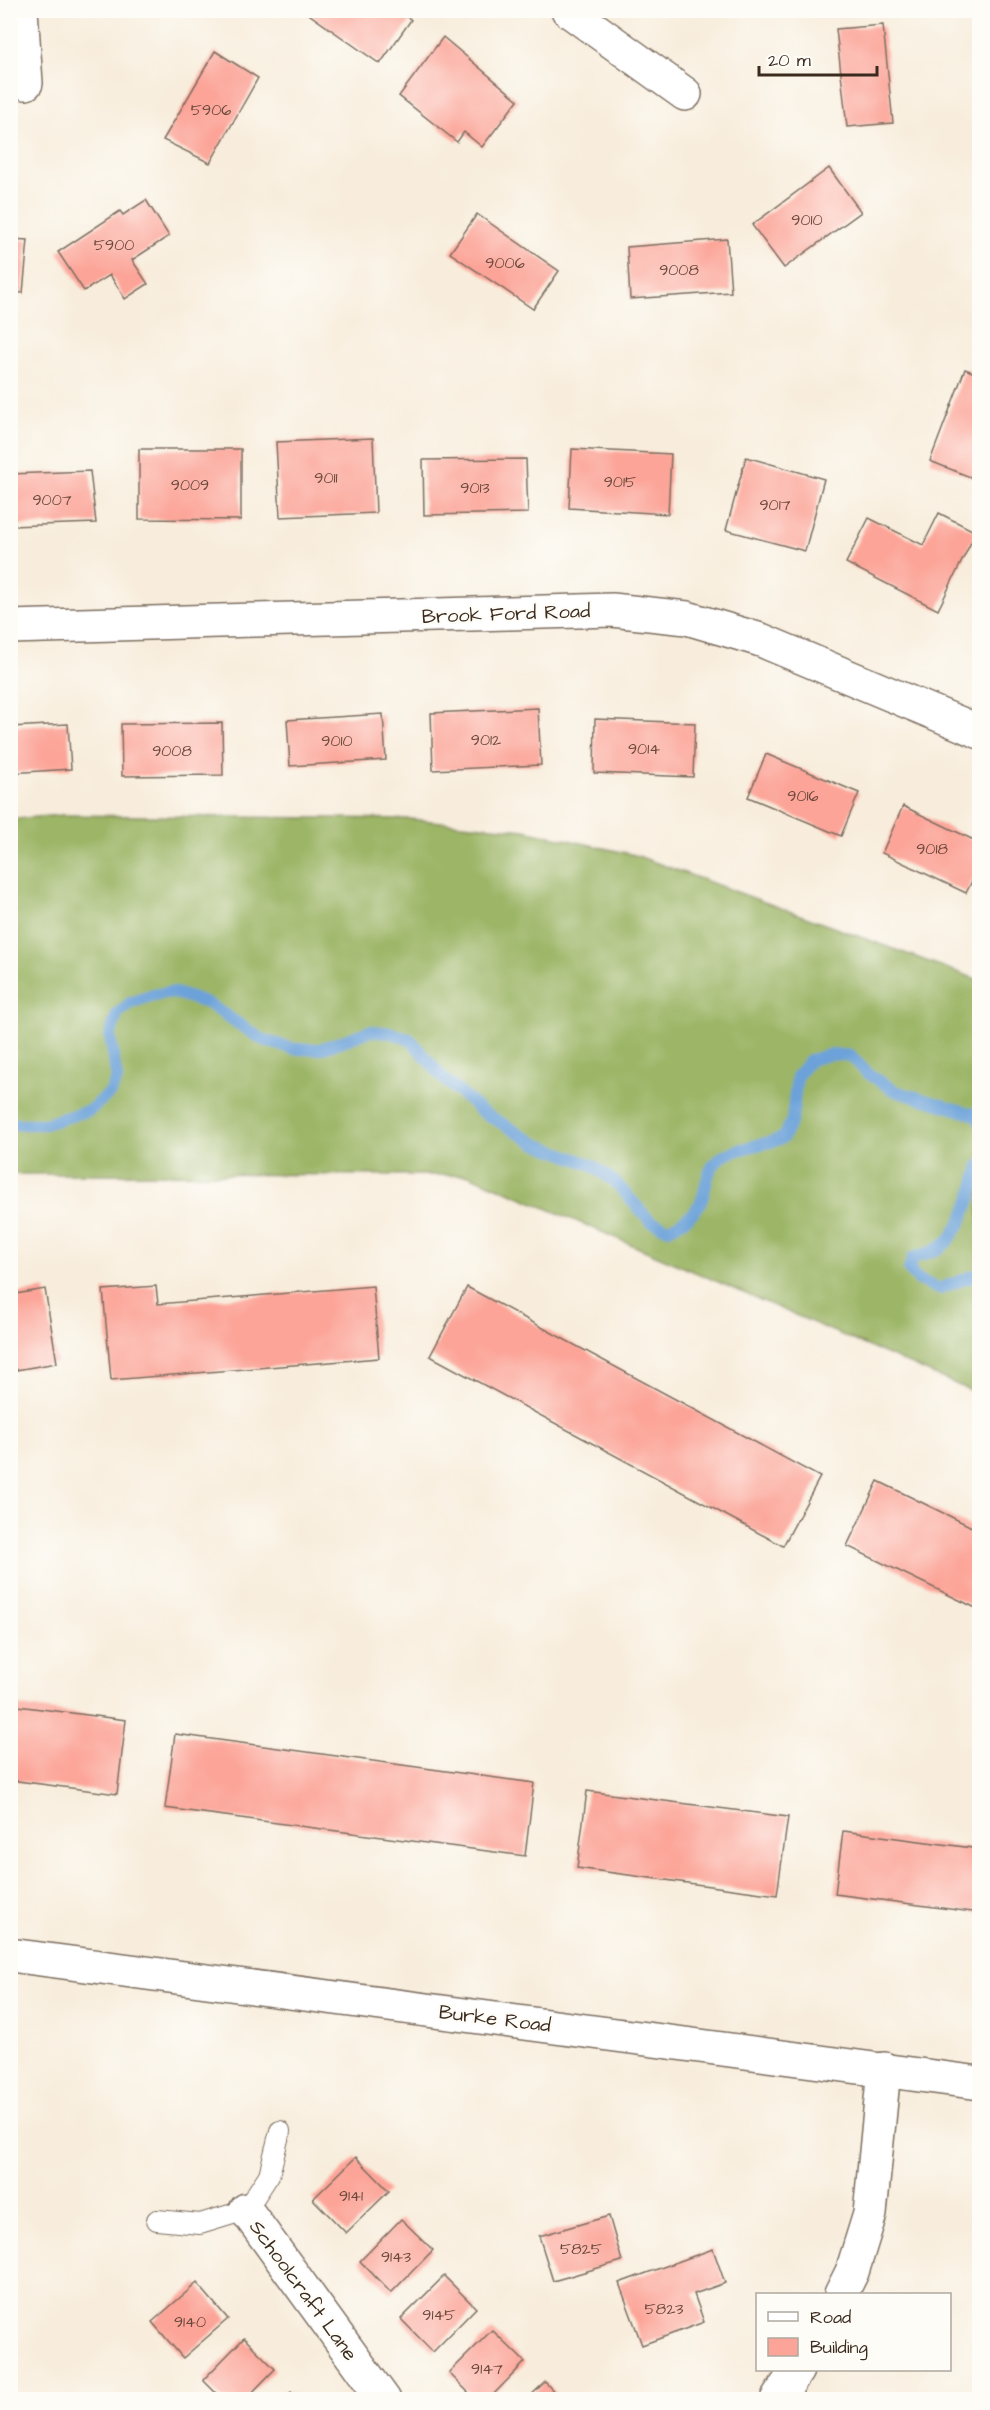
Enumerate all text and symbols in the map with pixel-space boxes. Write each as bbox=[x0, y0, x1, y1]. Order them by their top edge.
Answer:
scale bar bbox=[759, 39, 878, 77]
text: 20 m bbox=[768, 48, 811, 73]
house number: 5906 bbox=[191, 99, 231, 121]
house number: 9010 bbox=[791, 209, 823, 231]
house number: 5900 bbox=[94, 234, 134, 256]
house number: 9006 bbox=[485, 252, 525, 274]
house number: 9008 bbox=[659, 259, 699, 281]
house number: 9011 bbox=[314, 467, 338, 489]
house number: 9015 bbox=[604, 471, 637, 493]
house number: 9009 bbox=[171, 474, 209, 496]
house number: 9013 bbox=[460, 477, 490, 499]
house number: 9007 bbox=[32, 489, 72, 511]
house number: 9017 bbox=[759, 494, 791, 516]
street label: Brook Ford Road bbox=[421, 597, 591, 631]
house number: 9012 bbox=[471, 729, 501, 751]
house number: 9010 bbox=[321, 730, 353, 752]
house number: 9014 bbox=[628, 738, 660, 760]
house number: 9008 bbox=[152, 740, 192, 762]
house number: 9016 bbox=[787, 785, 819, 807]
house number: 9018 bbox=[916, 838, 948, 860]
street label: Burke Road bbox=[437, 1998, 552, 2040]
house number: 9141 bbox=[339, 2185, 363, 2207]
street label: Schoolcraft Lane bbox=[243, 2215, 364, 2367]
house number: 5825 bbox=[560, 2238, 603, 2260]
house number: 9143 bbox=[381, 2246, 411, 2268]
legend bbox=[756, 2293, 951, 2371]
house number: 5823 bbox=[645, 2298, 684, 2320]
house number: 9145 bbox=[422, 2304, 456, 2326]
text: Road bbox=[810, 2305, 851, 2330]
house number: 9140 bbox=[174, 2311, 206, 2333]
text: Building bbox=[810, 2335, 868, 2361]
house number: 9147 bbox=[471, 2358, 503, 2380]

